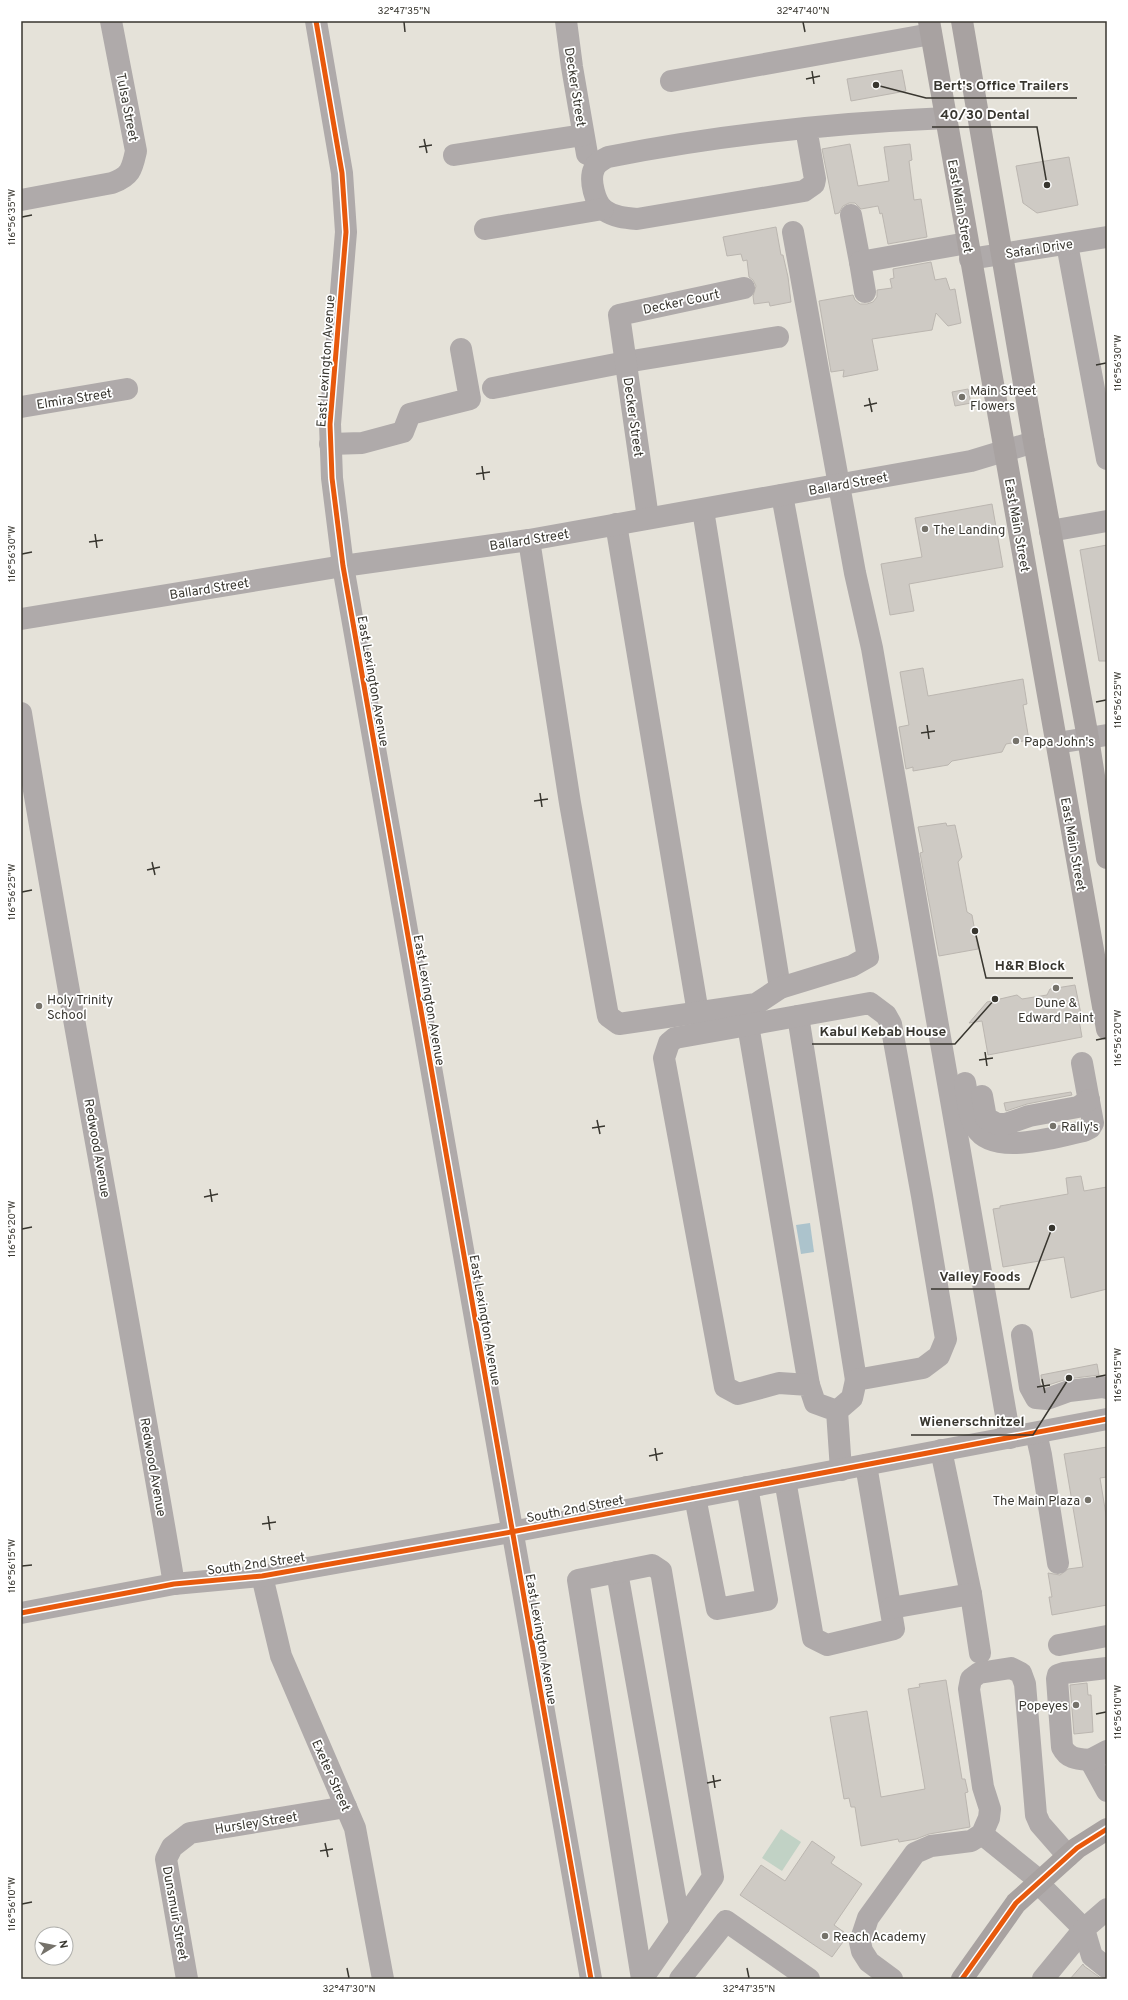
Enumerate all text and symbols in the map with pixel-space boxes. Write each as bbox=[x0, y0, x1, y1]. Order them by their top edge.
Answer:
text: 32°47'35"N bbox=[378, 5, 430, 18]
text: 32°47'40"N bbox=[776, 5, 830, 18]
street label: Decker Street bbox=[560, 47, 588, 128]
street label: Tulsa Street bbox=[112, 72, 141, 143]
callout: Bert's Office Trailers bbox=[926, 72, 1077, 98]
text: Bert's Office Trailers bbox=[933, 78, 1069, 95]
callout: 40/30 Dental bbox=[932, 101, 1037, 127]
text: 40/30 Dental bbox=[940, 107, 1030, 124]
street label: East Main Street bbox=[943, 158, 975, 255]
text: 116°56'35"W bbox=[6, 189, 19, 245]
street label: Safari Drive bbox=[1004, 237, 1074, 263]
street label: Decker Court bbox=[642, 287, 721, 319]
street label: East Lexington Avenue bbox=[314, 294, 340, 428]
text: 116°56'30"W bbox=[1112, 335, 1125, 391]
street label: Decker Street bbox=[619, 377, 646, 458]
place label: Main Street Flowers bbox=[970, 384, 1036, 415]
street label: Elmira Street bbox=[36, 386, 113, 414]
marker: Main Street Flowers bbox=[957, 392, 967, 402]
street label: Ballard Street bbox=[807, 470, 889, 500]
street label: East Main Street bbox=[1000, 477, 1032, 574]
place label: The Landing bbox=[933, 523, 1005, 539]
marker: The Landing bbox=[920, 524, 930, 534]
text: 116°56'30"W bbox=[6, 526, 19, 582]
street label: Ballard Street bbox=[488, 527, 570, 555]
street label: Ballard Street bbox=[168, 576, 250, 604]
street label: East Lexington Avenue bbox=[353, 615, 391, 748]
text: 116°56'25"W bbox=[1112, 672, 1125, 728]
place label: Papa John's bbox=[1024, 735, 1094, 751]
marker: Papa John's bbox=[1011, 736, 1021, 746]
street label: East Main Street bbox=[1056, 796, 1088, 893]
text: 116°56'25"W bbox=[6, 864, 19, 920]
street label: East Lexington Avenue bbox=[409, 934, 447, 1067]
callout: H&R Block bbox=[986, 952, 1073, 978]
text: H&R Block bbox=[995, 958, 1065, 975]
marker: Dune & Edward Paint bbox=[1051, 983, 1061, 993]
place label: Holy Trinity School bbox=[47, 993, 113, 1024]
place label: Dune & Edward Paint bbox=[1018, 996, 1094, 1027]
marker: Holy Trinity School bbox=[34, 1001, 44, 1011]
text: 116°56'20"W bbox=[1112, 1010, 1125, 1066]
callout: Kabul Kebab House bbox=[812, 1018, 955, 1044]
text: Kabul Kebab House bbox=[820, 1024, 947, 1041]
street label: Redwood Avenue bbox=[79, 1098, 113, 1199]
place label: Rally's bbox=[1061, 1120, 1099, 1136]
marker: Rally's bbox=[1048, 1121, 1058, 1131]
text: 116°56'20"W bbox=[6, 1201, 19, 1257]
street label: East Lexington Avenue bbox=[465, 1254, 503, 1387]
callout: Valley Foods bbox=[931, 1263, 1029, 1289]
text: Valley Foods bbox=[939, 1269, 1021, 1286]
text: 116°56'15"W bbox=[1112, 1348, 1125, 1402]
callout: Wienerschnitzel bbox=[911, 1409, 1033, 1435]
text: Wienerschnitzel bbox=[919, 1414, 1025, 1431]
street label: Redwood Avenue bbox=[135, 1417, 169, 1518]
street label: South 2nd Street bbox=[525, 1493, 625, 1527]
place label: The Main Plaza bbox=[992, 1494, 1080, 1510]
marker: The Main Plaza bbox=[1083, 1495, 1093, 1505]
text: 116°56'15"W bbox=[6, 1539, 19, 1593]
street label: South 2nd Street bbox=[206, 1550, 306, 1580]
street label: East Lexington Avenue bbox=[521, 1573, 559, 1706]
text: 116°56'10"W bbox=[1112, 1685, 1125, 1739]
place label: Popeyes bbox=[1019, 1699, 1068, 1715]
marker: Popeyes bbox=[1071, 1700, 1081, 1710]
street label: Exeter Street bbox=[307, 1737, 353, 1814]
street label: Hursley Street bbox=[214, 1810, 299, 1838]
street label: Dunsmuir Street bbox=[158, 1865, 190, 1962]
text: 116°56'10"W bbox=[6, 1877, 19, 1931]
north arrow bbox=[34, 1926, 74, 1966]
place label: Reach Academy bbox=[833, 1930, 926, 1946]
marker: Reach Academy bbox=[820, 1931, 830, 1941]
text: N bbox=[55, 1939, 70, 1950]
text: 32°47'30"N bbox=[323, 1983, 375, 1996]
text: 32°47'35"N bbox=[723, 1983, 775, 1996]

